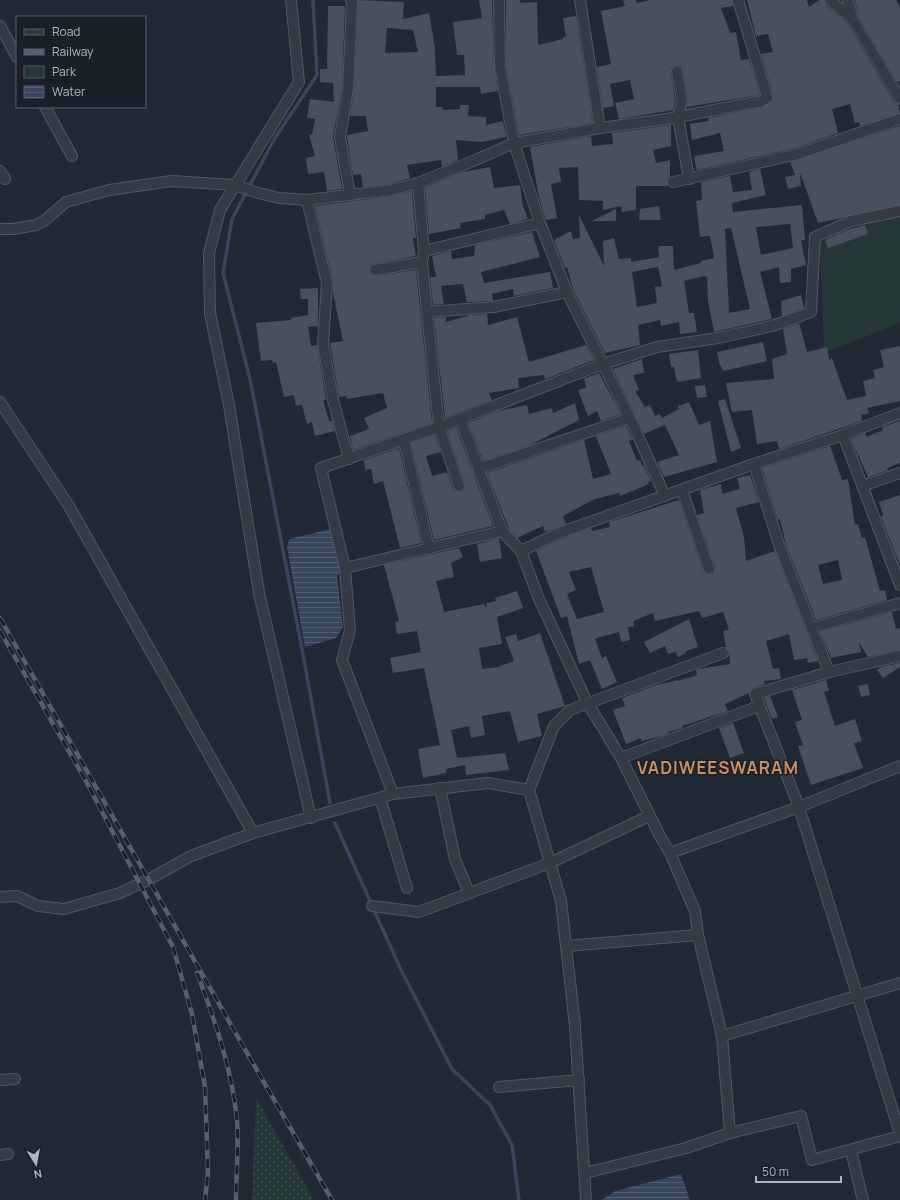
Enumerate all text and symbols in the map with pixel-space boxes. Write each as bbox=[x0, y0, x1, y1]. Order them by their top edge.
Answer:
legend bbox=[16, 16, 146, 108]
text: Road bbox=[52, 23, 80, 40]
text: Railway bbox=[52, 43, 94, 60]
text: Park bbox=[52, 63, 77, 80]
text: Water bbox=[52, 83, 86, 100]
district label: VADIWEESWARAM bbox=[637, 756, 799, 779]
north arrow bbox=[16, 1144, 56, 1184]
scale bar bbox=[756, 1158, 841, 1184]
text: 50 m bbox=[762, 1163, 789, 1180]
text: N bbox=[33, 1166, 43, 1182]

